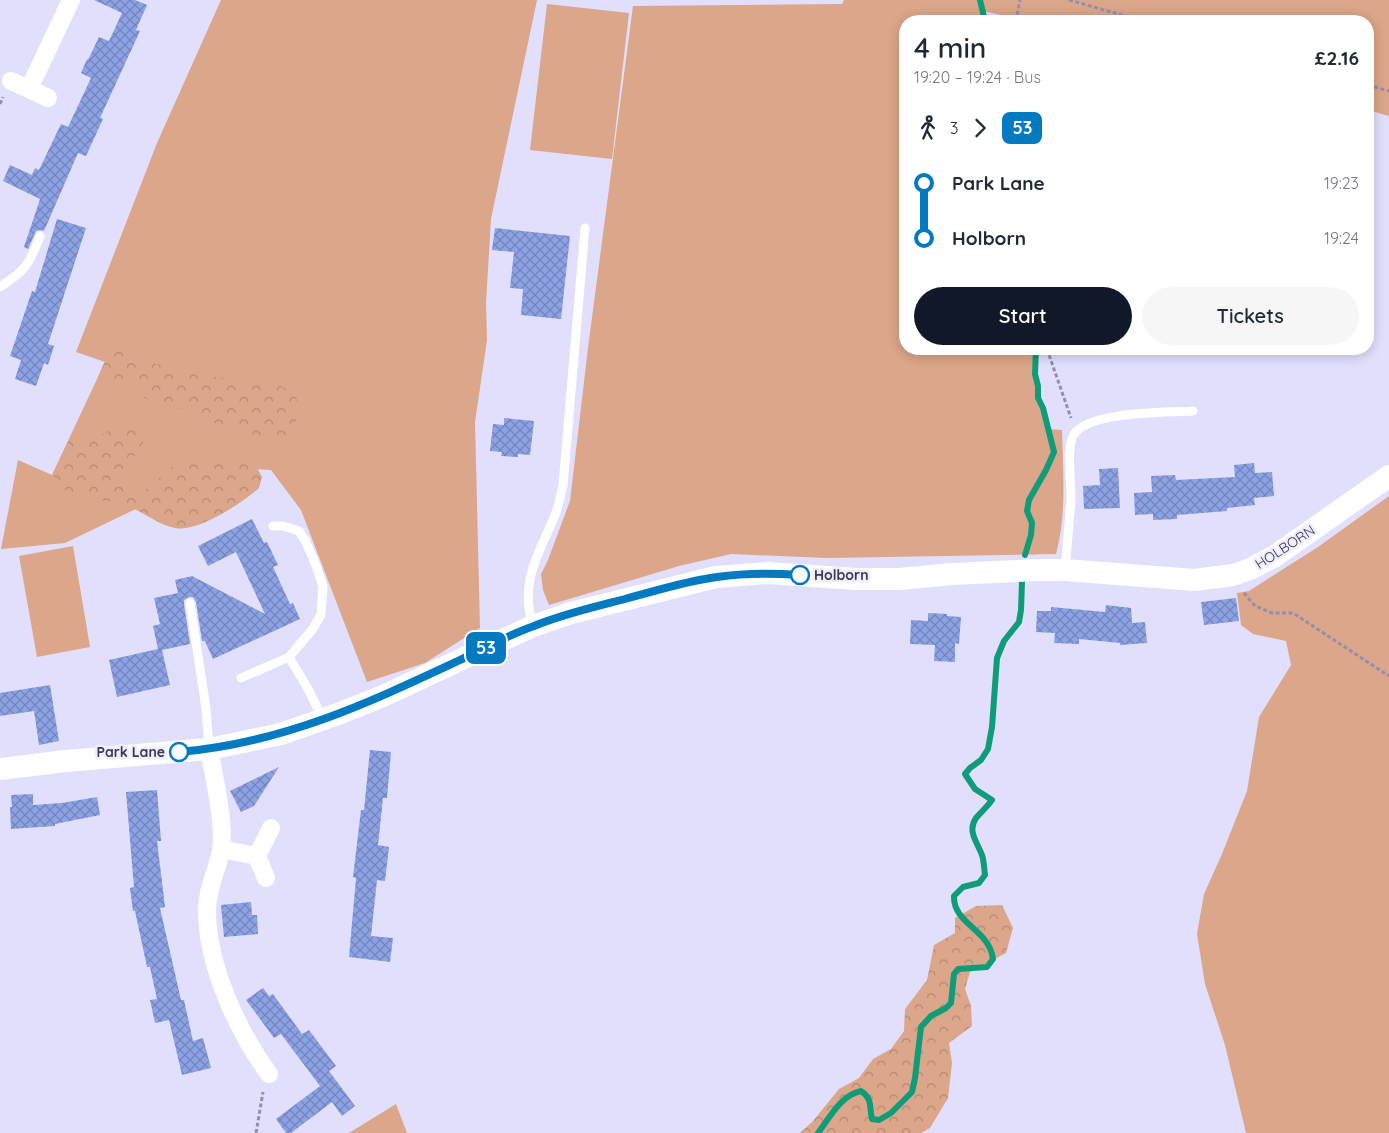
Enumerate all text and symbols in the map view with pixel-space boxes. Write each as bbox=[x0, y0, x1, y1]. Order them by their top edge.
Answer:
text: 4 min bbox=[914, 30, 986, 65]
text: £2.16 bbox=[1315, 46, 1359, 70]
text: 19:20 – 19:24 · Bus bbox=[914, 67, 1041, 87]
icon: walk bbox=[914, 114, 942, 142]
icon: forward bbox=[966, 114, 994, 142]
text: 53 bbox=[1012, 116, 1032, 139]
text: 3 bbox=[950, 118, 958, 138]
text: Park Lane bbox=[952, 171, 1045, 195]
text: 19:23 bbox=[1324, 173, 1359, 193]
text: Holborn bbox=[952, 226, 1026, 250]
text: 19:24 bbox=[1324, 228, 1359, 248]
button: Start bbox=[914, 287, 1132, 345]
button: Tickets bbox=[1142, 287, 1359, 345]
street label: HOLBORN bbox=[1252, 521, 1318, 573]
marker: Holborn bbox=[790, 565, 810, 585]
place label: Holborn bbox=[814, 566, 869, 584]
line badge: 53 bbox=[464, 632, 508, 664]
text: 53 bbox=[476, 636, 496, 659]
marker: Park Lane bbox=[169, 742, 189, 762]
place label: Park Lane bbox=[97, 743, 165, 761]

